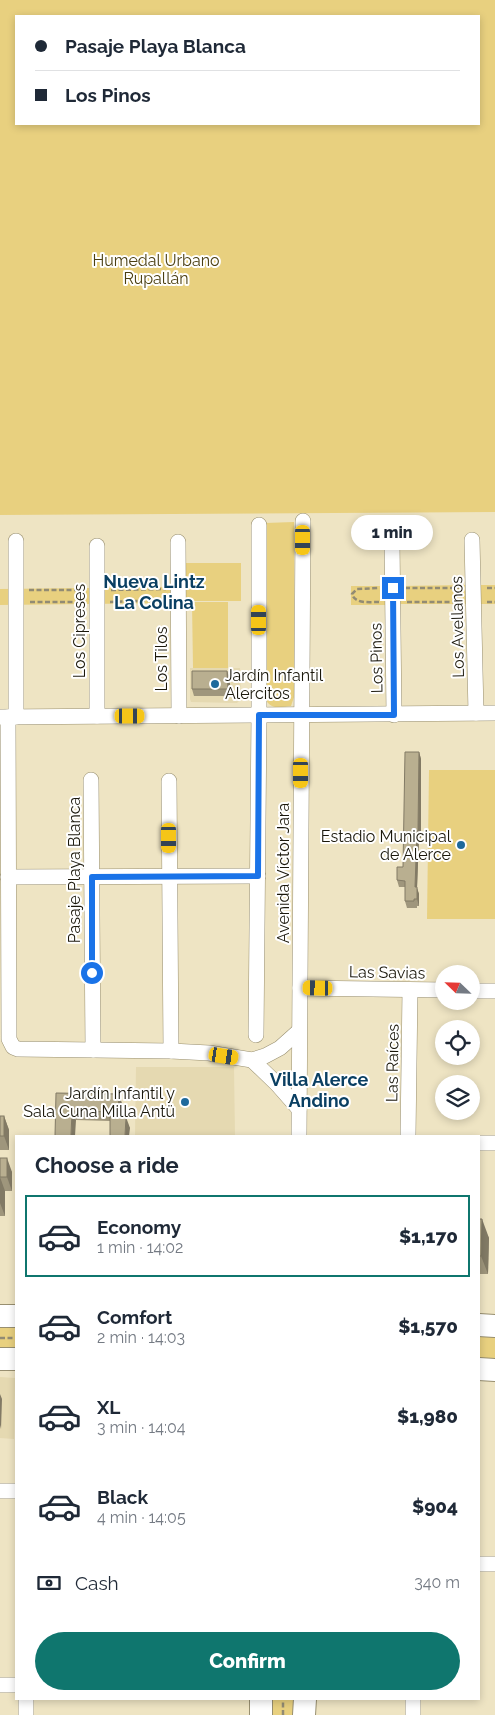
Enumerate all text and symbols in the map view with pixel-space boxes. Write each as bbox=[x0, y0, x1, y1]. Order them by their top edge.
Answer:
text: Pasaje Playa Blanca bbox=[65, 35, 246, 57]
text: Los Pinos bbox=[65, 84, 151, 106]
park label: Humedal Urbano Rupallán bbox=[92, 251, 220, 288]
callout: 1 min bbox=[352, 516, 434, 550]
text: 1 min bbox=[371, 523, 413, 542]
car bbox=[295, 525, 310, 555]
district label: Nueva Lintz La Colina bbox=[103, 571, 205, 613]
street label: Los Avellanos bbox=[447, 576, 468, 678]
route end bbox=[382, 577, 404, 599]
street label: Los Cipreses bbox=[70, 584, 89, 678]
car bbox=[251, 605, 266, 635]
street label: Los Pinos bbox=[366, 622, 387, 693]
street label: Los Tilos bbox=[152, 626, 171, 691]
place label: Jardín Infantil Alercitos bbox=[225, 666, 324, 703]
marker: Jardín Infantil Alercitos bbox=[209, 678, 221, 690]
car bbox=[115, 709, 145, 724]
car bbox=[293, 758, 308, 788]
street label: Pasaje Playa Blanca bbox=[65, 797, 84, 943]
street label: Avenida Víctor Jara bbox=[274, 803, 293, 943]
car bbox=[161, 823, 176, 853]
place label: Estadio Municipal de Alerce bbox=[321, 827, 452, 864]
marker: Estadio Municipal de Alerce bbox=[455, 839, 467, 851]
route start bbox=[81, 962, 103, 984]
street label: Las Savias bbox=[349, 962, 426, 983]
north arrow bbox=[435, 965, 480, 1010]
map controls bbox=[435, 965, 480, 1120]
car bbox=[302, 980, 333, 996]
button: locate bbox=[435, 1020, 480, 1065]
street label: Las Raíces bbox=[382, 1023, 403, 1102]
car bbox=[208, 1046, 239, 1066]
district label: Villa Alerce Andino bbox=[270, 1069, 368, 1111]
button: layers bbox=[435, 1075, 480, 1120]
place label: Jardín Infantil y Sala Cuna Milla Antü bbox=[23, 1084, 175, 1121]
marker: Jardín Infantil y Sala Cuna Milla Antü bbox=[179, 1096, 191, 1108]
text: Choose a ride bbox=[35, 1152, 179, 1178]
icon: car bbox=[37, 1214, 82, 1259]
text: Economy bbox=[97, 1216, 181, 1238]
text: $1,170 bbox=[399, 1225, 458, 1247]
text: 1 min · 14:02 bbox=[97, 1238, 183, 1257]
icon: car bbox=[37, 1304, 82, 1349]
text: Comfort bbox=[97, 1306, 172, 1328]
text: $1,570 bbox=[398, 1315, 458, 1337]
text: 2 min · 14:03 bbox=[97, 1328, 185, 1347]
icon: car bbox=[37, 1394, 82, 1439]
text: XL bbox=[97, 1396, 120, 1418]
text: $1,980 bbox=[397, 1405, 458, 1427]
text: 3 min · 14:04 bbox=[97, 1418, 185, 1437]
icon: car bbox=[37, 1484, 82, 1529]
text: Black bbox=[97, 1486, 148, 1508]
text: $904 bbox=[412, 1495, 458, 1517]
text: 4 min · 14:05 bbox=[97, 1508, 186, 1527]
icon: cash bbox=[35, 1569, 63, 1597]
text: Cash bbox=[75, 1572, 119, 1594]
text: 340 m bbox=[414, 1573, 460, 1592]
button: Confirm bbox=[35, 1632, 460, 1690]

